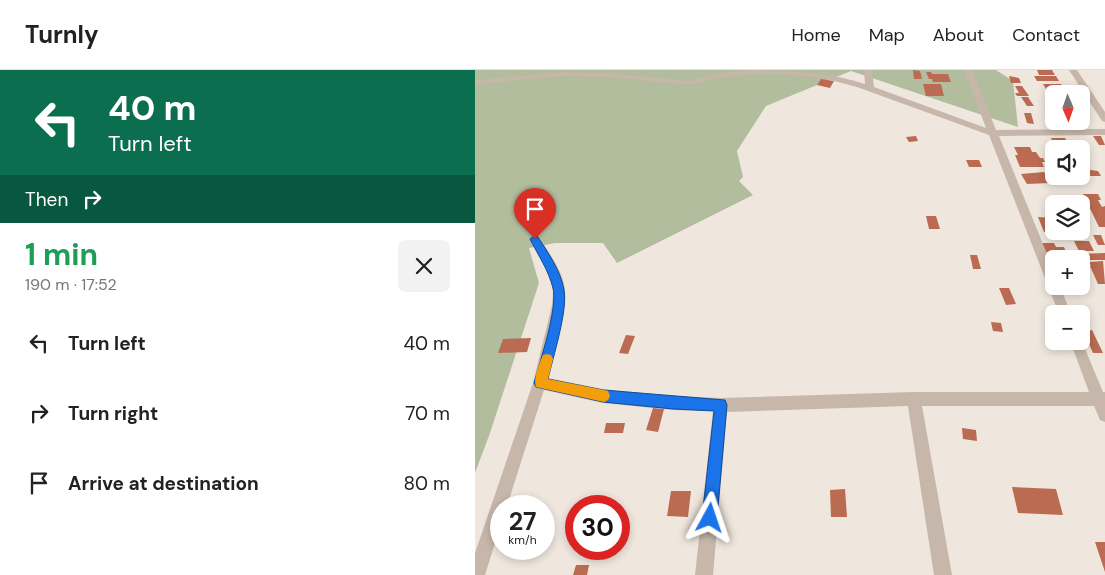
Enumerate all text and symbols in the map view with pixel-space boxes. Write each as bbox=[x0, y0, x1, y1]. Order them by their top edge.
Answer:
text: Turnly bbox=[25, 19, 98, 50]
text: Home bbox=[791, 23, 841, 47]
text: Map bbox=[869, 23, 905, 47]
text: About bbox=[933, 23, 984, 47]
text: Contact bbox=[1012, 23, 1080, 47]
text: 40 m bbox=[108, 85, 197, 131]
north arrow bbox=[1045, 85, 1090, 130]
map controls bbox=[1045, 85, 1090, 350]
icon: left bbox=[25, 90, 90, 155]
text: Turn left bbox=[108, 129, 192, 158]
button: sound bbox=[1045, 140, 1090, 185]
icon: right bbox=[78, 185, 106, 213]
text: Then bbox=[25, 187, 68, 212]
pin bbox=[514, 188, 556, 239]
icon: arrive bbox=[521, 195, 549, 223]
button: layers bbox=[1045, 195, 1090, 240]
text: 1 min bbox=[25, 235, 98, 274]
button: close bbox=[398, 240, 450, 292]
button: + bbox=[1045, 250, 1090, 295]
text: 190 m · 17:52 bbox=[25, 274, 117, 295]
button: − bbox=[1045, 305, 1090, 350]
icon: left bbox=[25, 329, 53, 357]
text: Turn left bbox=[68, 331, 146, 356]
text: 40 m bbox=[403, 331, 450, 356]
icon: right bbox=[25, 399, 53, 427]
text: Turn right bbox=[68, 401, 158, 426]
text: 70 m bbox=[405, 401, 450, 426]
icon: arrive bbox=[25, 469, 53, 497]
text: Arrive at destination bbox=[68, 471, 259, 496]
text: 80 m bbox=[403, 471, 450, 496]
position arrow bbox=[683, 491, 735, 543]
speed limit sign: 30 bbox=[565, 495, 630, 560]
text: 27 bbox=[509, 505, 536, 538]
text: km/h bbox=[508, 532, 537, 548]

